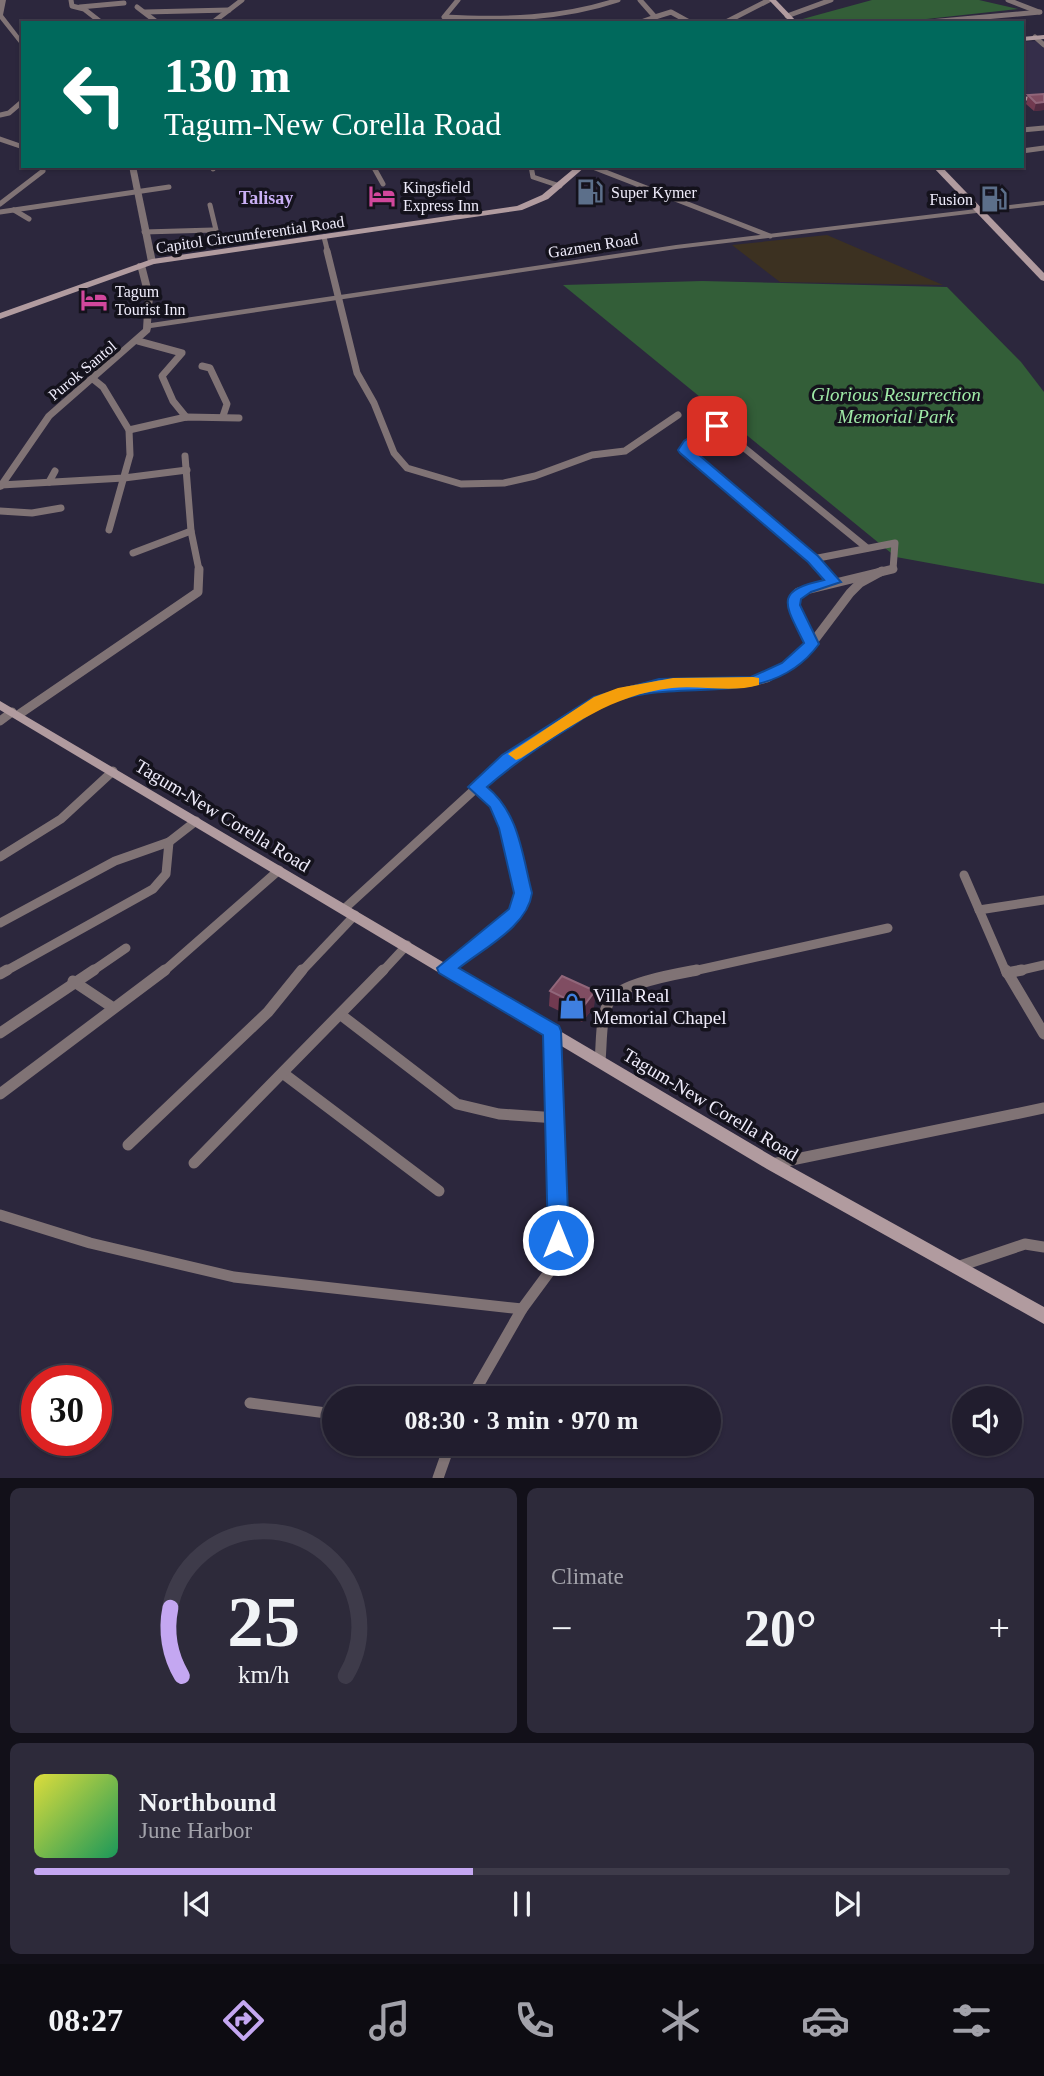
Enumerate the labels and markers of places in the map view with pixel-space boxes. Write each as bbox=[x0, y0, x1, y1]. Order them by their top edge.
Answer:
fuel station icon: Super Kymer bbox=[575, 177, 605, 207]
place label: Kingsfield Express Inn bbox=[403, 179, 479, 215]
hotel icon: Kingsfield Express Inn bbox=[367, 181, 397, 211]
place label: Super Kymer bbox=[611, 184, 697, 202]
fuel station icon: Fusion bbox=[979, 184, 1009, 214]
place label: Fusion bbox=[929, 191, 973, 208]
place label: Tagum Tourist Inn bbox=[115, 283, 185, 318]
hotel icon: Tagum Tourist Inn bbox=[79, 285, 109, 315]
pin bbox=[687, 396, 747, 456]
place label: Villa Real Memorial Chapel bbox=[593, 985, 727, 1028]
shop icon: Villa Real Memorial Chapel bbox=[557, 991, 587, 1021]

